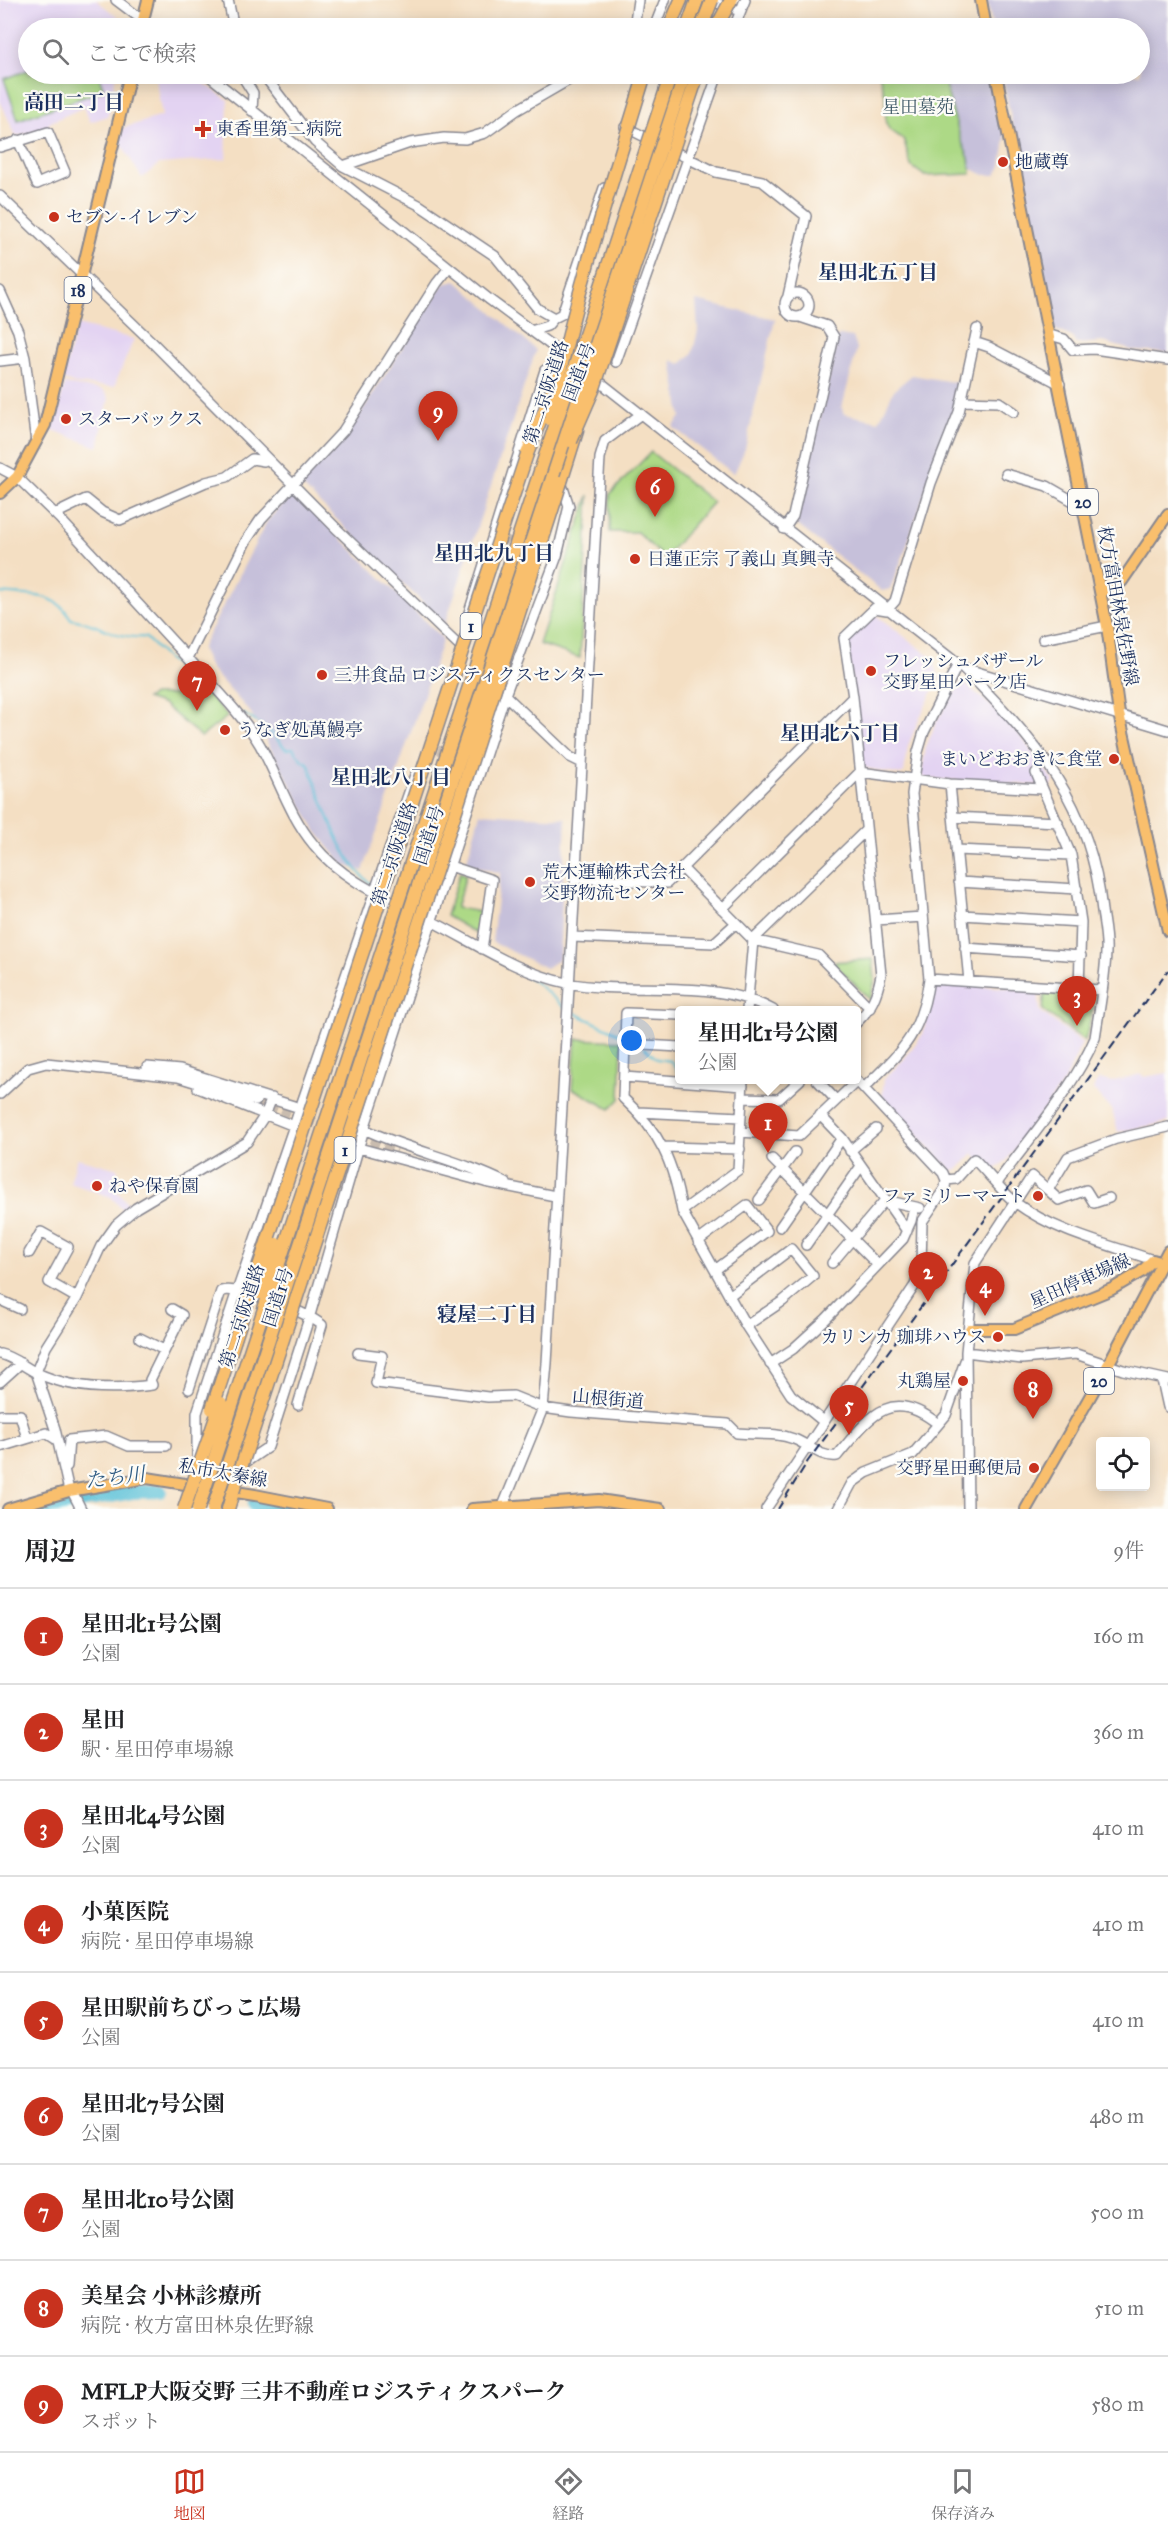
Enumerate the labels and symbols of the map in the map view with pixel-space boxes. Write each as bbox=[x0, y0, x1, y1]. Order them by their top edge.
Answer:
district label: 高田二丁目 bbox=[24, 90, 124, 114]
park label: 星田墓苑 bbox=[882, 96, 954, 118]
place label: 東香里第二病院 bbox=[216, 118, 342, 140]
marker: 東香里第二病院 bbox=[194, 120, 212, 138]
place label: 地蔵尊 bbox=[1015, 151, 1069, 173]
marker: 地蔵尊 bbox=[996, 155, 1010, 169]
place label: セブン-イレブン bbox=[66, 206, 198, 228]
marker: セブン-イレブン bbox=[47, 210, 61, 224]
district label: 星田北五丁目 bbox=[818, 260, 938, 284]
road number: 18 bbox=[64, 277, 92, 303]
street label: 第二京阪道路 bbox=[519, 337, 573, 447]
street label: 国道1号 bbox=[558, 340, 600, 404]
pin: 9 bbox=[418, 392, 458, 441]
place label: スターバックス bbox=[78, 408, 203, 430]
marker: スターバックス bbox=[59, 412, 73, 426]
pin: 6 bbox=[636, 468, 674, 517]
road number: 20 bbox=[1068, 489, 1098, 515]
street label: 枚方富田林泉佐野線 bbox=[1093, 524, 1143, 688]
district label: 星田北九丁目 bbox=[434, 541, 554, 565]
place label: 日蓮正宗 了義山 真興寺 bbox=[647, 548, 835, 570]
marker: 日蓮正宗 了義山 真興寺 bbox=[628, 552, 642, 566]
road number: 1 bbox=[460, 613, 482, 639]
place label: フレッシュバザール 交野星田パーク店 bbox=[883, 650, 1043, 693]
pin: 7 bbox=[178, 662, 216, 711]
place label: 三井食品 ロジスティクスセンター bbox=[334, 664, 605, 686]
marker: フレッシュバザール 交野星田パーク店 bbox=[864, 664, 878, 678]
marker: 三井食品 ロジスティクスセンター bbox=[315, 668, 329, 682]
place label: うなぎ処萬鰻亭 bbox=[237, 719, 363, 741]
district label: 星田北六丁目 bbox=[780, 721, 900, 745]
marker: うなぎ処萬鰻亭 bbox=[218, 723, 232, 737]
place label: まいどおおきに食堂 bbox=[940, 748, 1102, 770]
marker: まいどおおきに食堂 bbox=[1107, 752, 1121, 766]
district label: 星田北八丁目 bbox=[331, 765, 451, 789]
street label: 第二京阪道路 bbox=[367, 799, 421, 909]
street label: 国道1号 bbox=[409, 803, 449, 867]
place label: 荒木運輸株式会社 交野物流センター bbox=[542, 861, 686, 904]
marker: 荒木運輸株式会社 交野物流センター bbox=[523, 875, 537, 889]
pin: 3 bbox=[1058, 976, 1096, 1026]
your location bbox=[617, 1026, 646, 1055]
pin: 1 bbox=[748, 1104, 788, 1153]
road number: 1 bbox=[334, 1137, 356, 1163]
place label: ねや保育園 bbox=[109, 1175, 199, 1197]
marker: ねや保育園 bbox=[90, 1179, 104, 1193]
place label: ファミリーマート bbox=[882, 1185, 1026, 1207]
marker: ファミリーマート bbox=[1031, 1189, 1045, 1203]
street label: 星田停車場線 bbox=[1026, 1249, 1134, 1313]
pin: 2 bbox=[908, 1252, 948, 1302]
street label: 第二京阪道路 bbox=[215, 1261, 269, 1371]
street label: 国道1号 bbox=[258, 1265, 298, 1329]
pin: 4 bbox=[966, 1266, 1004, 1316]
district label: 寝屋二丁目 bbox=[437, 1302, 537, 1326]
place label: カリンカ 珈琲ハウス bbox=[821, 1326, 986, 1348]
marker: カリンカ 珈琲ハウス bbox=[991, 1330, 1005, 1344]
road number: 20 bbox=[1084, 1368, 1114, 1394]
place label: 丸鶏屋 bbox=[897, 1370, 951, 1392]
pin: 8 bbox=[1014, 1370, 1052, 1419]
marker: 丸鶏屋 bbox=[956, 1374, 970, 1388]
street label: 山根街道 bbox=[571, 1385, 645, 1413]
pin: 5 bbox=[830, 1386, 868, 1435]
street label: 私市太秦線 bbox=[177, 1454, 269, 1492]
place label: 交野星田郵便局 bbox=[896, 1457, 1022, 1479]
water label: たち川 bbox=[84, 1461, 148, 1493]
marker: 交野星田郵便局 bbox=[1027, 1461, 1041, 1475]

